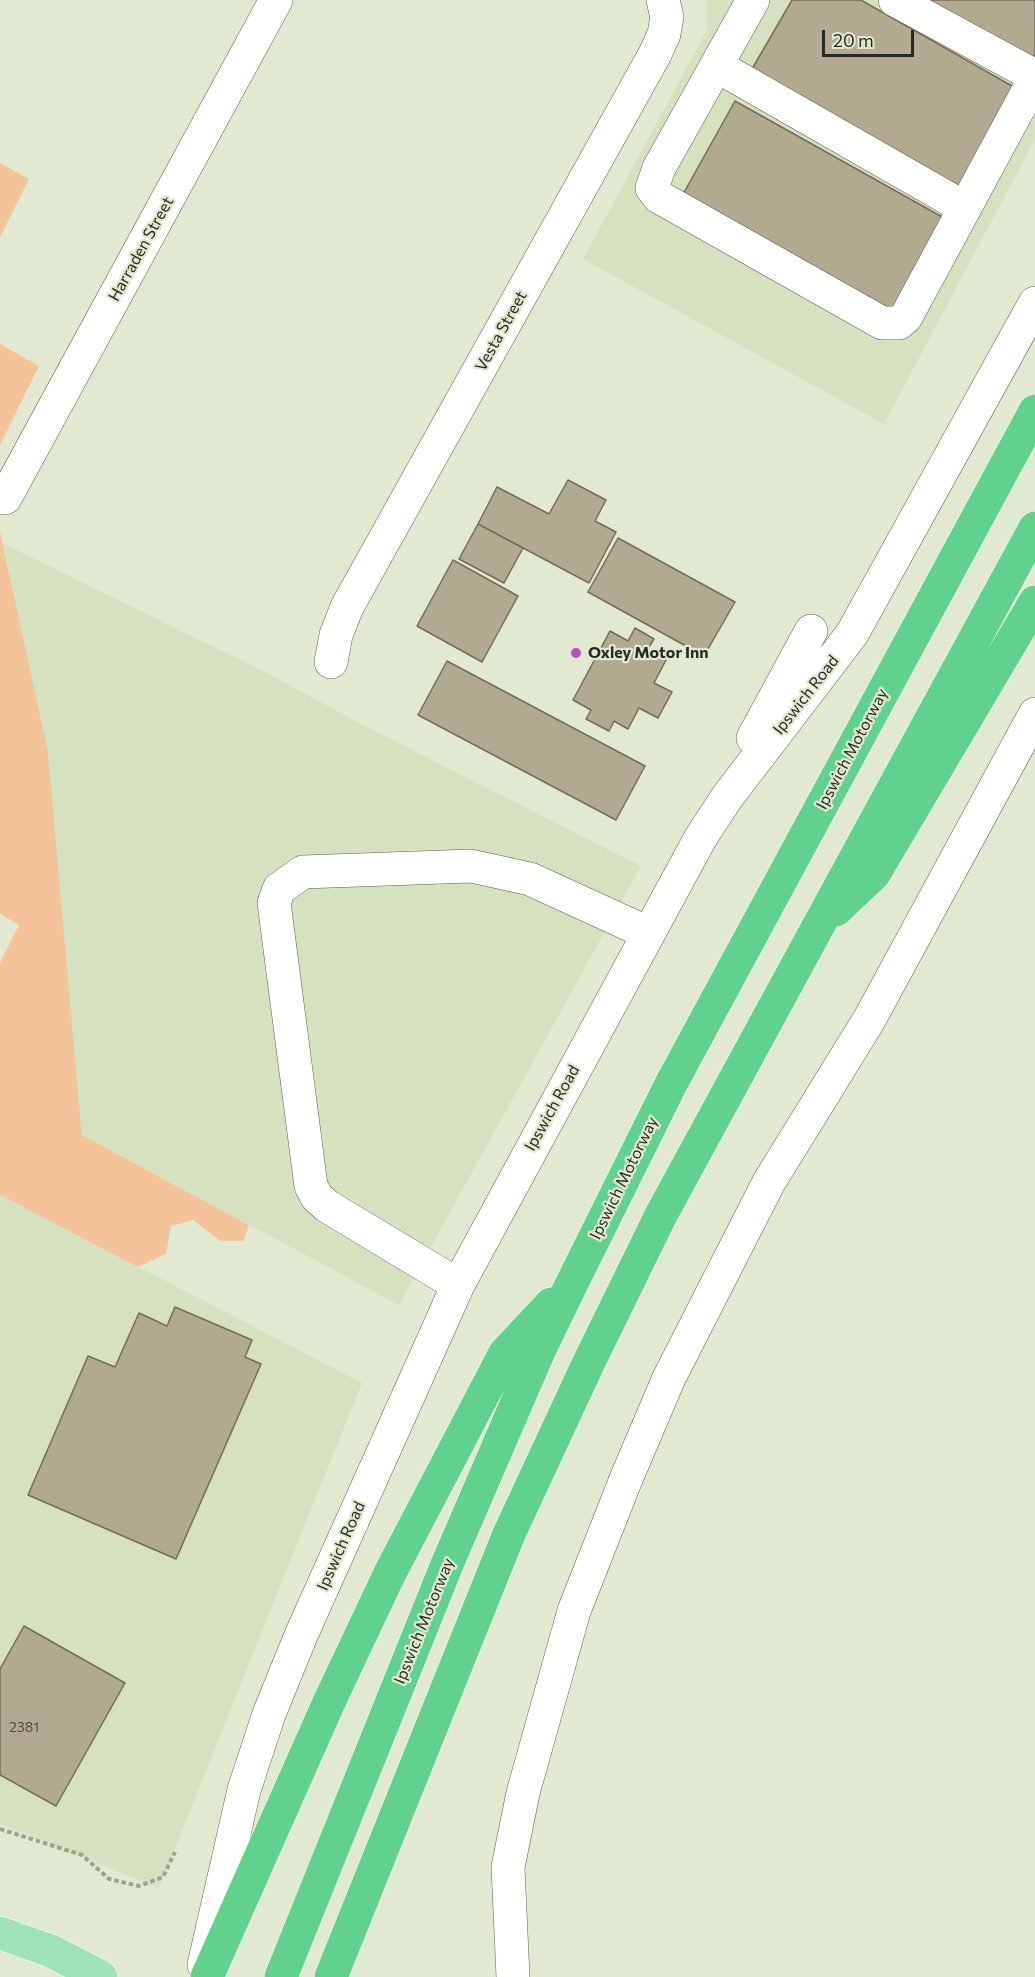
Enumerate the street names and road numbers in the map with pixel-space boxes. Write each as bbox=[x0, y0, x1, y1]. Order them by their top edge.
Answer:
street label: Harraden Street bbox=[104, 193, 178, 305]
street label: Vesta Street bbox=[471, 288, 531, 374]
street label: Ipswich Road bbox=[769, 652, 843, 738]
street label: Ipswich Motorway bbox=[812, 685, 892, 813]
street label: Ipswich Road bbox=[520, 1062, 584, 1154]
street label: Ipswich Motorway bbox=[586, 1113, 662, 1243]
street label: Ipswich Road bbox=[313, 1499, 369, 1593]
street label: Ipswich Motorway bbox=[390, 1555, 458, 1687]

